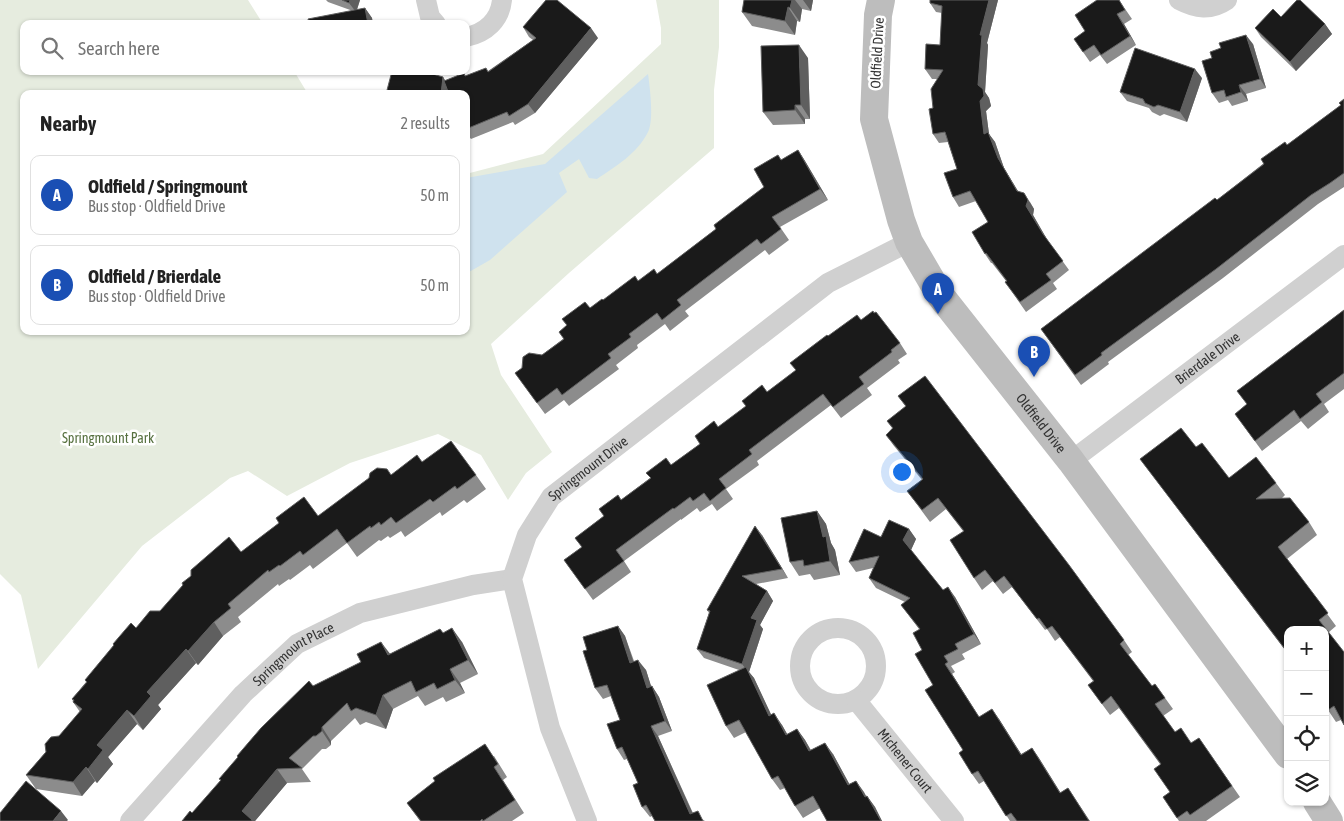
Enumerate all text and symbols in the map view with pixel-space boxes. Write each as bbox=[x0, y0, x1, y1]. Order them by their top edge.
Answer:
street label: Oldfield Drive bbox=[867, 17, 887, 89]
search box bbox=[20, 20, 470, 75]
icon: search bbox=[38, 34, 66, 62]
text: Search here bbox=[78, 37, 160, 59]
text: Nearby bbox=[40, 111, 96, 135]
text: 2 results bbox=[400, 114, 450, 132]
text: Oldfield / Springmount bbox=[88, 175, 248, 197]
text: A bbox=[53, 186, 61, 204]
text: 50 m bbox=[420, 186, 449, 204]
text: Bus stop · Oldfield Drive bbox=[88, 197, 225, 215]
text: Oldfield / Brierdale bbox=[88, 265, 221, 287]
pin: A bbox=[922, 273, 954, 314]
text: B bbox=[53, 276, 61, 294]
text: 50 m bbox=[420, 276, 449, 294]
text: Bus stop · Oldfield Drive bbox=[88, 287, 225, 305]
street label: Brierdale Drive bbox=[1172, 328, 1243, 388]
pin: B bbox=[1018, 336, 1050, 377]
street label: Oldfield Drive bbox=[1013, 390, 1069, 456]
park label: Springmount Park bbox=[62, 430, 154, 446]
street label: Springmount Drive bbox=[545, 433, 631, 504]
your location bbox=[889, 459, 915, 485]
street label: Springmount Place bbox=[249, 619, 337, 689]
map controls bbox=[1284, 626, 1329, 806]
button: + bbox=[1284, 626, 1329, 671]
button: − bbox=[1284, 671, 1329, 716]
button: locate bbox=[1284, 716, 1329, 761]
street label: Michener Court bbox=[874, 725, 936, 796]
button: layers bbox=[1284, 761, 1329, 806]

